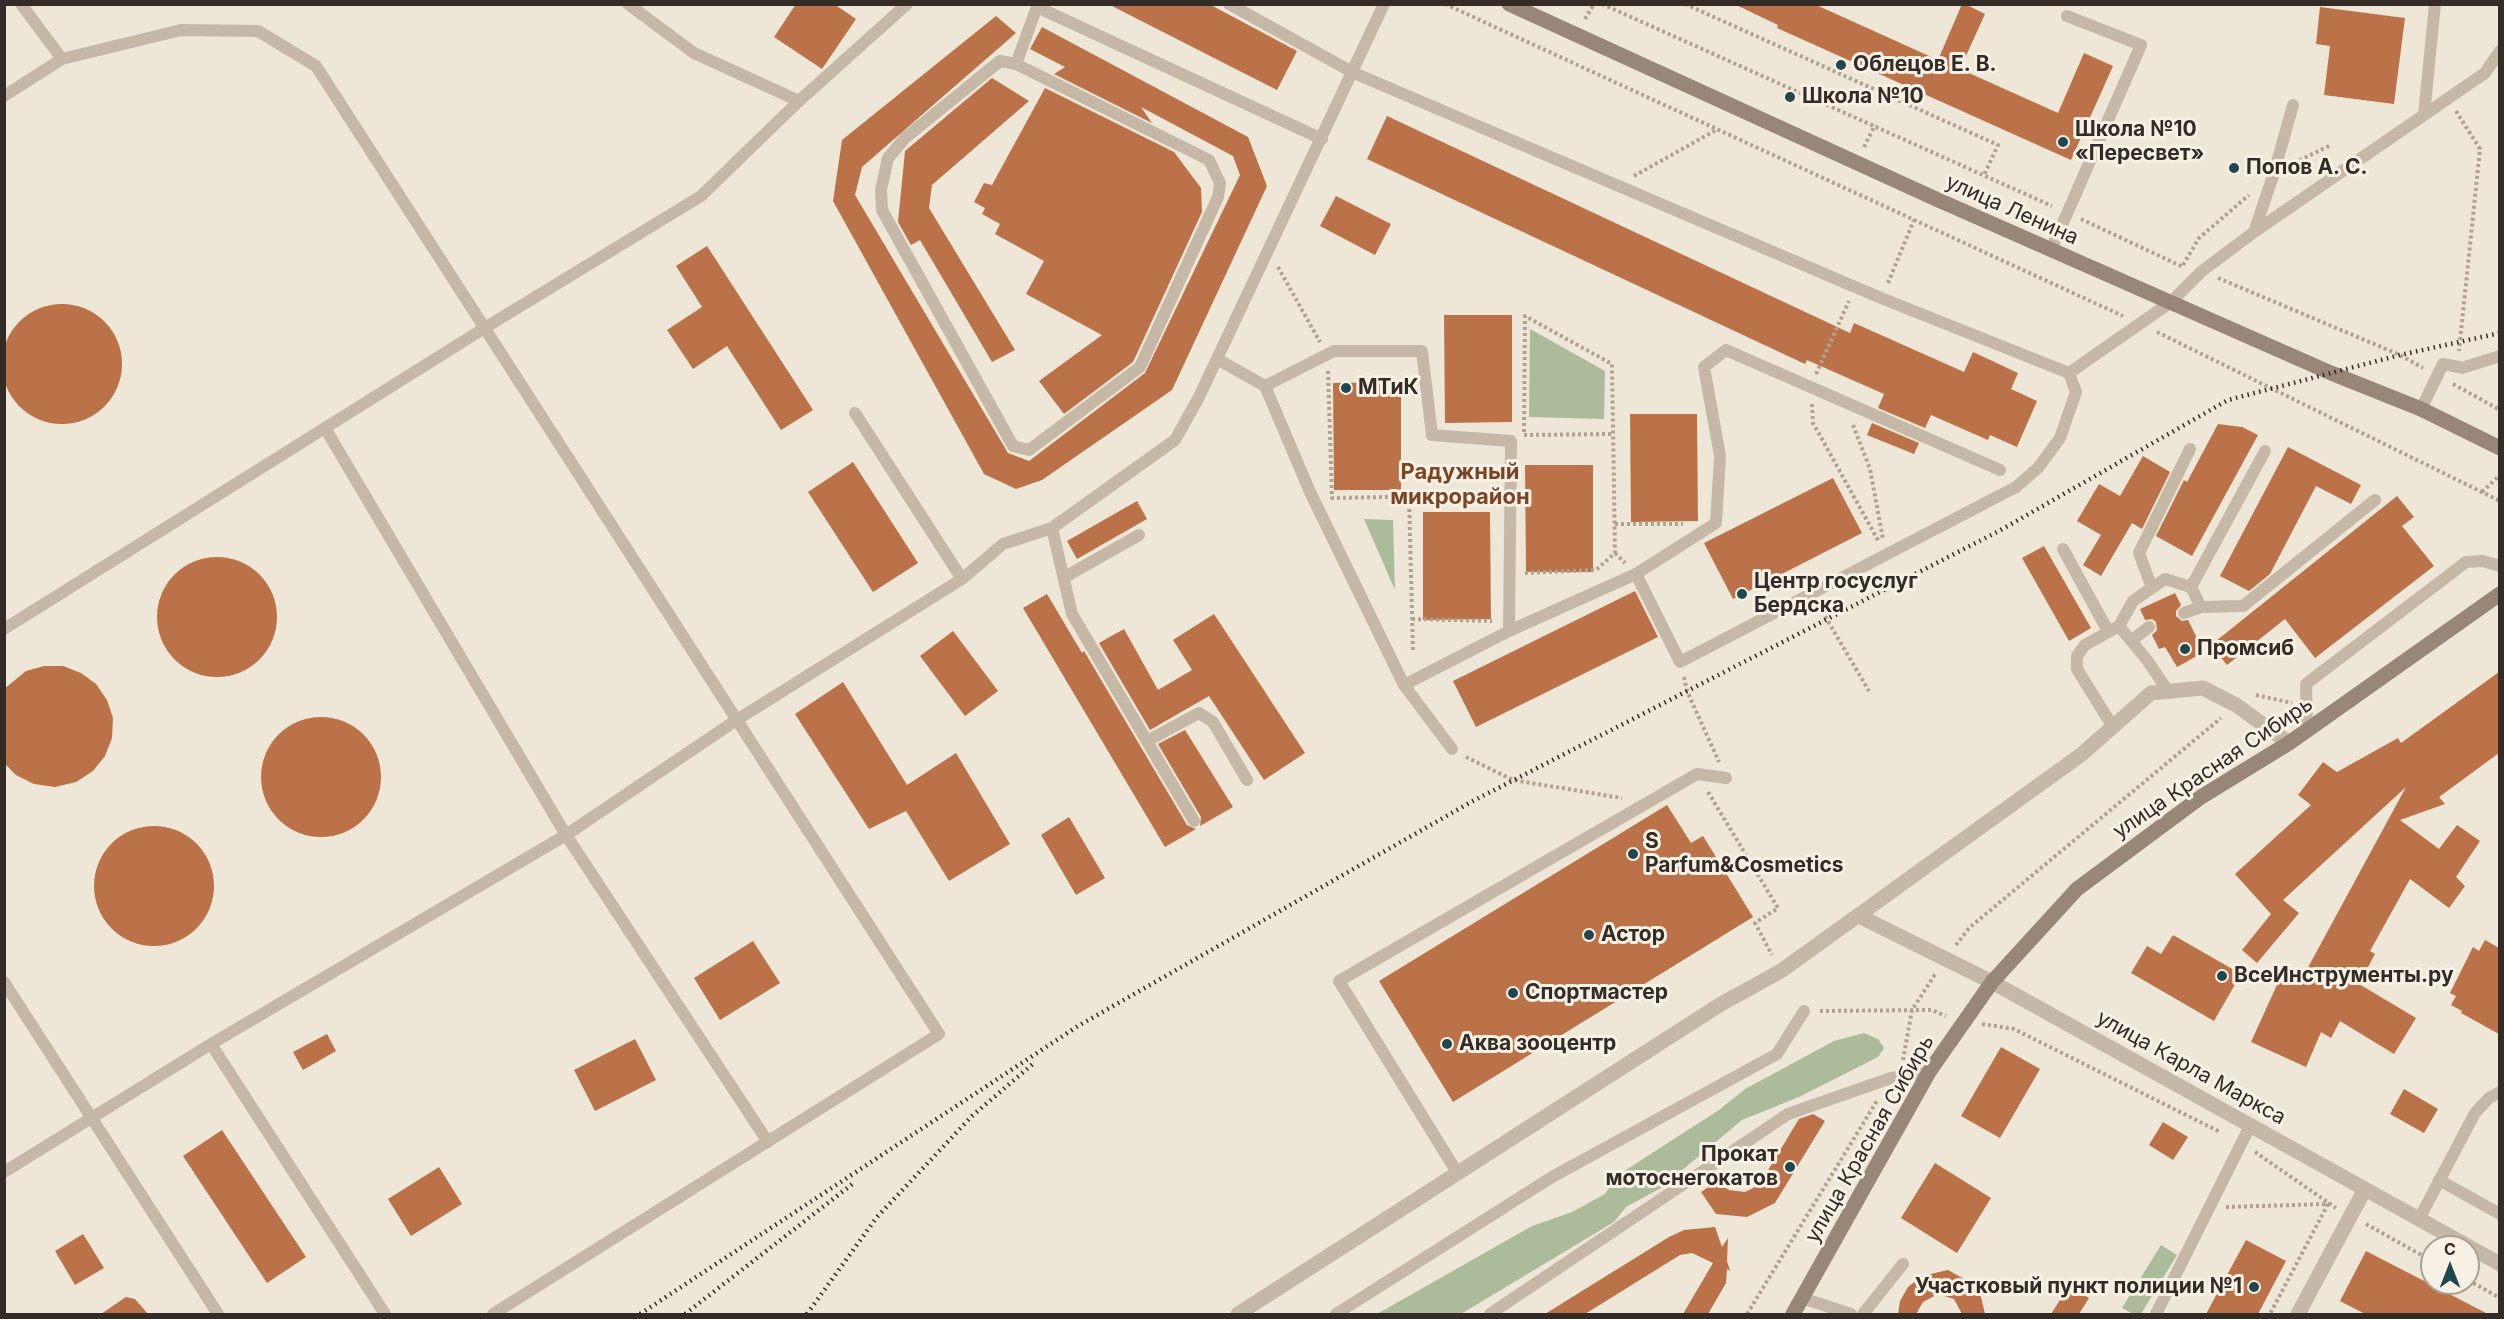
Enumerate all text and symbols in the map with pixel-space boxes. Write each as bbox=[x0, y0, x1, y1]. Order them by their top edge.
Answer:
place label: Облецов Е. В. bbox=[1853, 52, 1997, 78]
marker: Облецов Е. В. bbox=[1834, 58, 1848, 72]
place label: Школа №10 bbox=[1802, 84, 1924, 110]
marker: Школа №10 bbox=[1783, 90, 1797, 104]
place label: Школа №10 «Пересвет» bbox=[2075, 117, 2204, 167]
marker: Школа №10 «Пересвет» bbox=[2056, 135, 2070, 149]
place label: Попов А. С. bbox=[2246, 155, 2368, 181]
marker: Попов А. С. bbox=[2227, 161, 2241, 175]
street label: улица Ленина bbox=[1942, 169, 2082, 251]
place label: МТиК bbox=[1358, 375, 1419, 401]
marker: МТиК bbox=[1339, 381, 1353, 395]
district label: Радужный микрорайон bbox=[1390, 459, 1530, 511]
place label: Центр госуслуг Бердска bbox=[1754, 569, 1918, 619]
marker: Центр госуслуг Бердска bbox=[1735, 587, 1749, 601]
place label: Промсиб bbox=[2197, 636, 2294, 662]
marker: Промсиб bbox=[2178, 642, 2192, 656]
street label: улица Красная Сибирь bbox=[2108, 692, 2318, 844]
place label: S Parfum&Cosmetics bbox=[1645, 829, 1844, 879]
marker: S Parfum&Cosmetics bbox=[1626, 847, 1640, 861]
place label: Астор bbox=[1601, 922, 1665, 948]
marker: Астор bbox=[1582, 928, 1596, 942]
place label: ВсеИнструменты.ру bbox=[2234, 963, 2454, 989]
marker: ВсеИнструменты.ру bbox=[2215, 969, 2229, 983]
place label: Спортмастер bbox=[1525, 980, 1668, 1006]
marker: Спортмастер bbox=[1506, 986, 1520, 1000]
street label: улица Карла Маркса bbox=[2092, 1005, 2290, 1131]
place label: Аква зооцентр bbox=[1459, 1031, 1616, 1057]
street label: улица Красная Сибирь bbox=[1800, 1031, 1940, 1247]
marker: Аква зооцентр bbox=[1440, 1037, 1454, 1051]
place label: Прокат мотоснегокатов bbox=[1606, 1142, 1778, 1192]
marker: Прокат мотоснегокатов bbox=[1783, 1160, 1797, 1174]
north arrow bbox=[2420, 1235, 2480, 1295]
text: С bbox=[2444, 1239, 2456, 1259]
place label: Участковый пункт полиции №1 bbox=[1915, 1274, 2242, 1300]
marker: Участковый пункт полиции №1 bbox=[2247, 1280, 2261, 1294]

